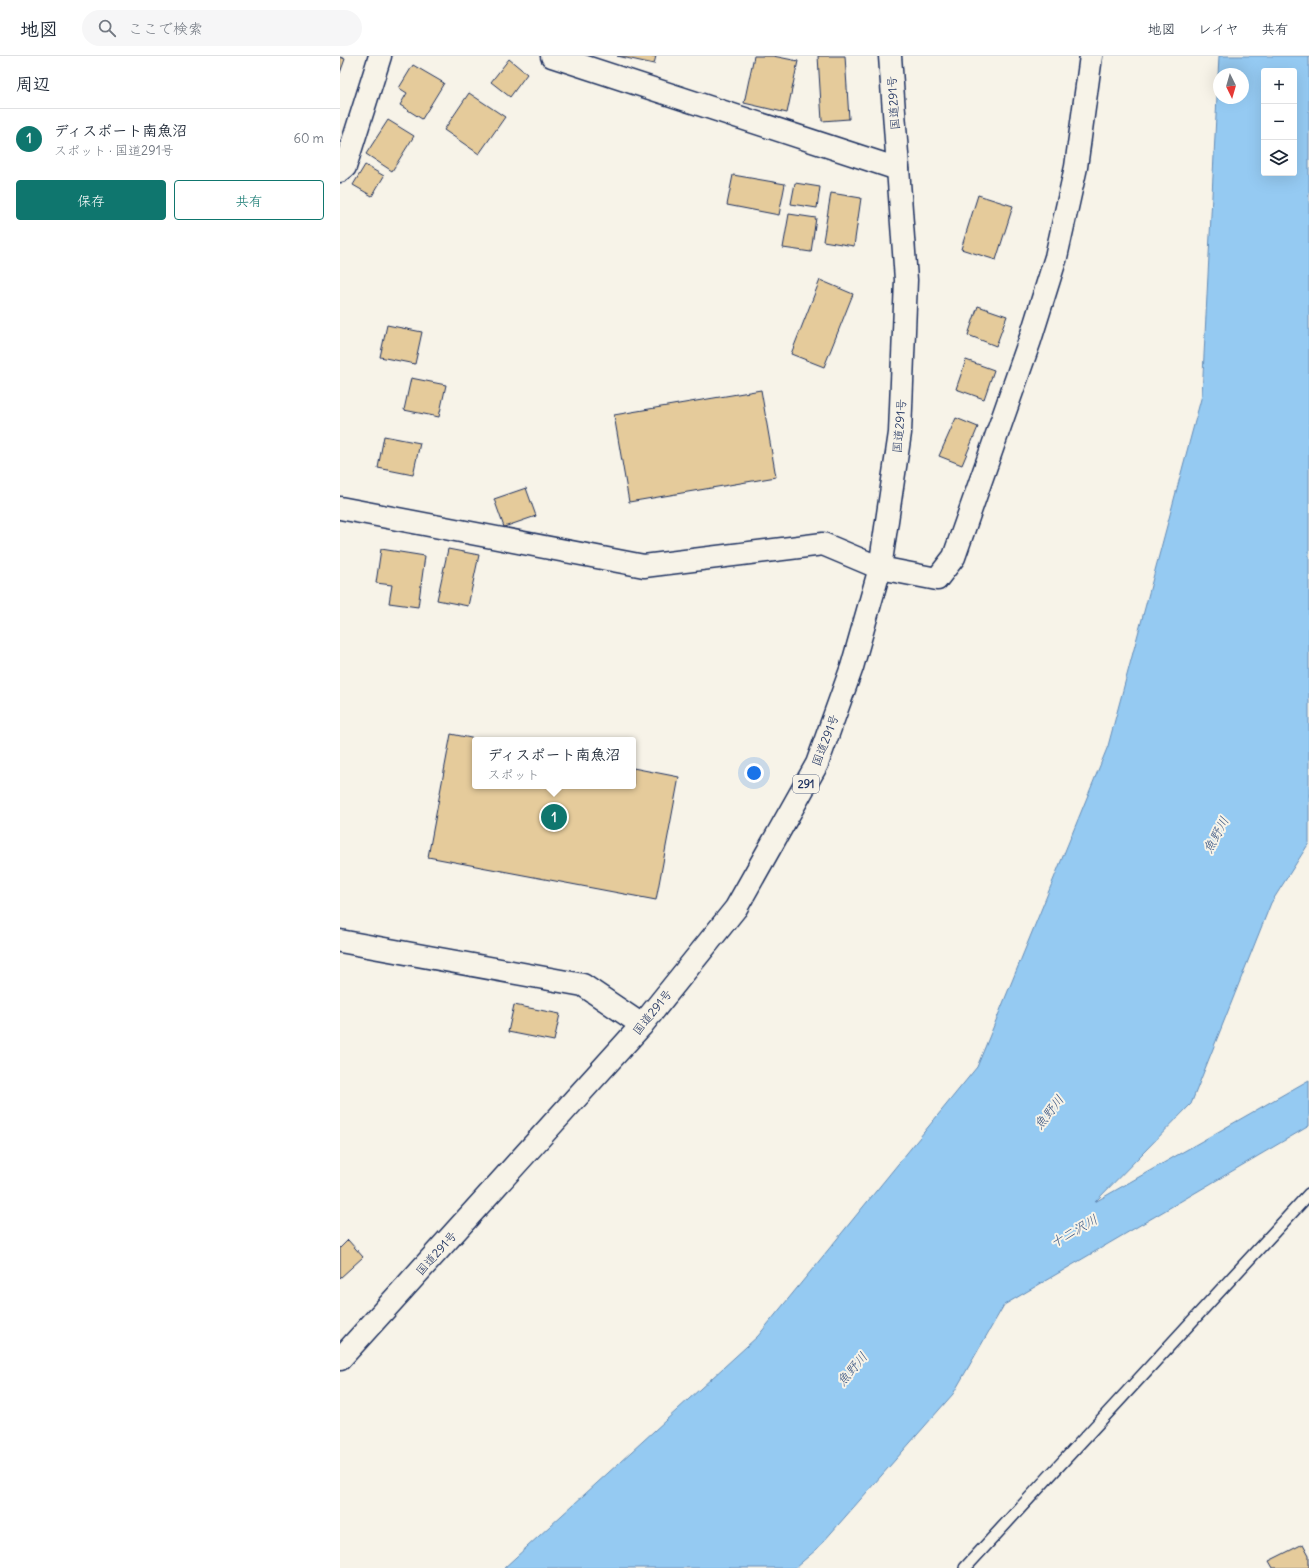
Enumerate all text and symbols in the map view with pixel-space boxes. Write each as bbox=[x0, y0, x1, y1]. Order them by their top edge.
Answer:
search box bbox=[82, 10, 362, 46]
text: 地図 bbox=[20, 17, 58, 41]
icon: search bbox=[96, 17, 118, 39]
text: ここで検索 bbox=[128, 19, 203, 38]
text: 地図 bbox=[1148, 20, 1176, 38]
text: レイヤ bbox=[1198, 20, 1239, 38]
text: 共有 bbox=[1261, 20, 1289, 38]
north arrow bbox=[1213, 68, 1249, 104]
map controls bbox=[1261, 68, 1297, 176]
button: + bbox=[1261, 68, 1297, 104]
text: 周辺 bbox=[16, 73, 50, 95]
street label: 国道291号 bbox=[884, 75, 902, 131]
button: − bbox=[1261, 104, 1297, 140]
text: ディスポート南魚沼 bbox=[54, 121, 187, 140]
text: 1 bbox=[26, 130, 32, 147]
text: 60 m bbox=[293, 130, 324, 147]
button: layers bbox=[1261, 140, 1297, 176]
text: スポット · 国道291号 bbox=[54, 142, 174, 159]
button: 保存 bbox=[16, 180, 166, 220]
button: 共有 bbox=[174, 180, 324, 220]
street label: 国道291号 bbox=[889, 398, 909, 454]
street label: 国道291号 bbox=[808, 712, 842, 768]
popup bbox=[472, 737, 636, 789]
text: ディスポート南魚沼 bbox=[487, 745, 621, 764]
your location bbox=[744, 763, 764, 783]
text: スポット bbox=[487, 766, 539, 783]
road number: 291 bbox=[793, 775, 819, 793]
pin: 1 bbox=[541, 802, 567, 832]
water label: 魚野川 bbox=[1199, 814, 1233, 856]
street label: 国道291号 bbox=[629, 986, 675, 1038]
water label: 魚野川 bbox=[1030, 1091, 1068, 1133]
water label: 十二沢川 bbox=[1047, 1211, 1101, 1251]
street label: 国道291号 bbox=[412, 1228, 460, 1278]
water label: 魚野川 bbox=[833, 1349, 871, 1389]

